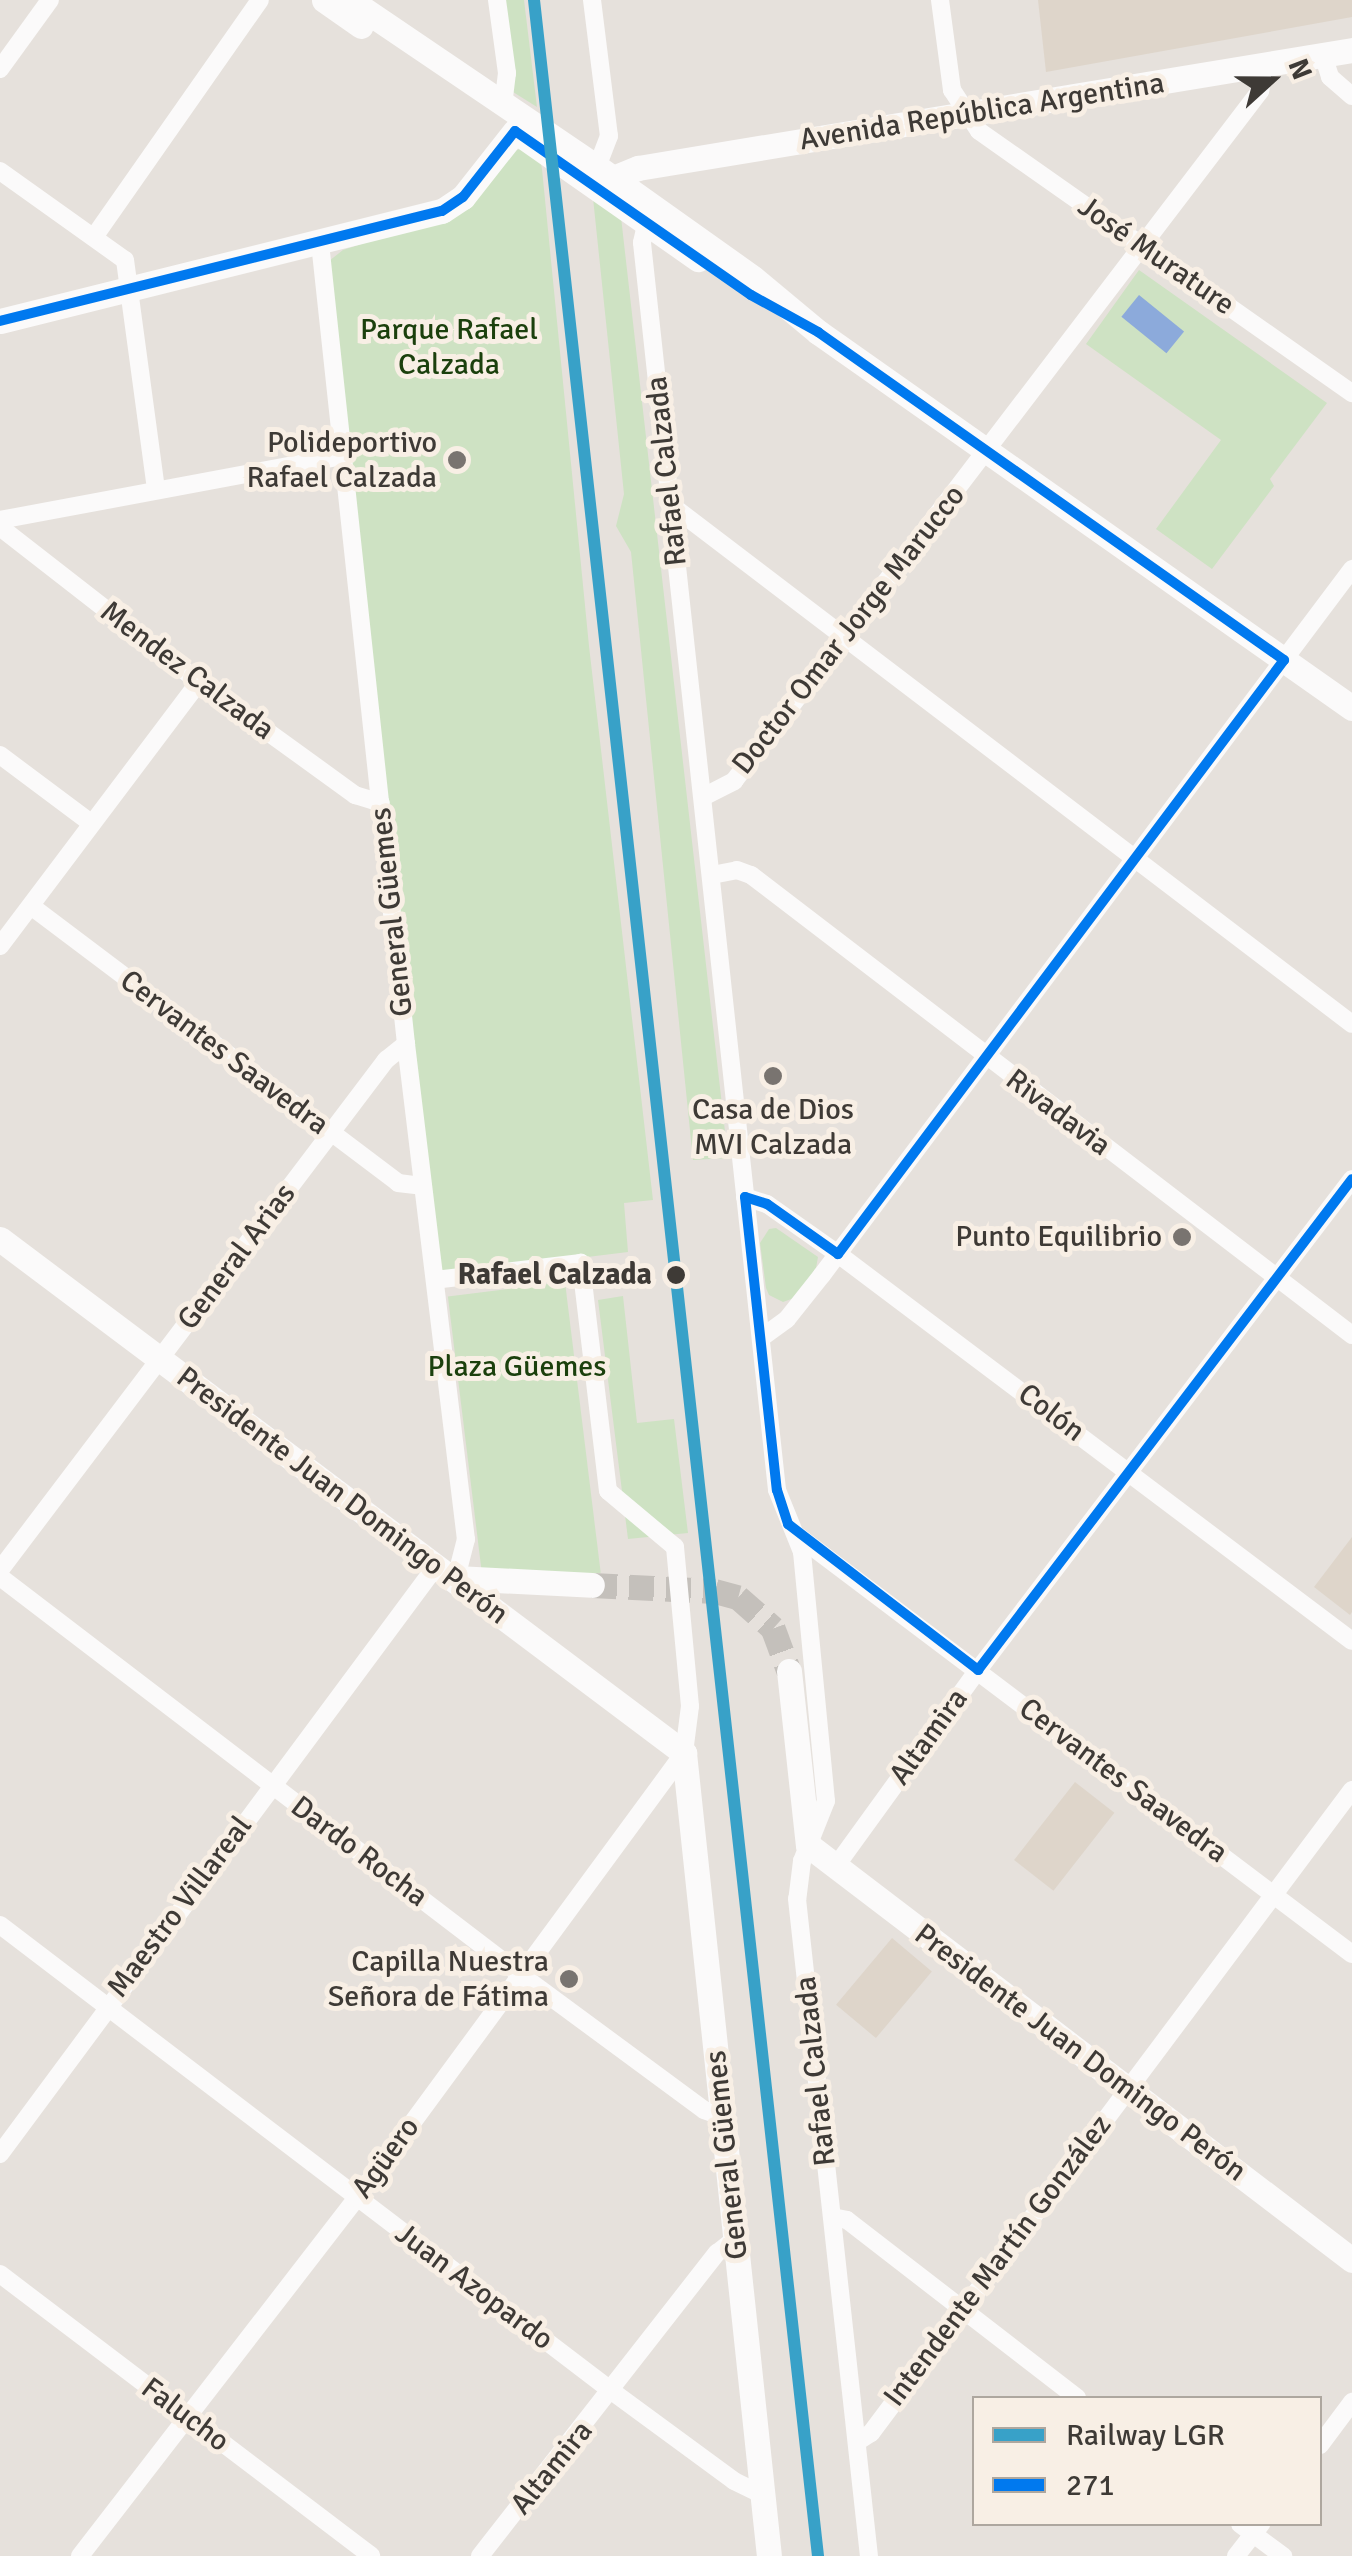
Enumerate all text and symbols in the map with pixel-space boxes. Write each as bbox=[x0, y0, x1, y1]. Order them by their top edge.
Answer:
north arrow bbox=[1222, 30, 1322, 130]
text: N bbox=[1281, 54, 1319, 84]
street label: Avenida República Argentina bbox=[797, 65, 1167, 159]
street label: José Murature bbox=[1071, 189, 1241, 323]
park label: Parque Rafael Calzada bbox=[360, 312, 538, 382]
street label: Rafael Calzada bbox=[639, 374, 695, 568]
place label: Polideportivo Rafael Calzada bbox=[246, 425, 437, 496]
marker: Polideportivo Rafael Calzada bbox=[446, 449, 468, 471]
street label: Doctor Omar Jorge Marucco bbox=[725, 478, 973, 782]
street label: Mendez Calzada bbox=[93, 594, 281, 748]
street label: General Güemes bbox=[363, 806, 421, 1018]
street label: Cervantes Saavedra bbox=[113, 963, 335, 1143]
street label: Rivadavia bbox=[999, 1062, 1117, 1164]
marker: Casa de Dios MVI Calzada bbox=[762, 1065, 784, 1087]
place label: Casa de Dios MVI Calzada bbox=[692, 1092, 854, 1162]
street label: General Arias bbox=[170, 1177, 304, 1337]
place label: Punto Equilibrio bbox=[955, 1219, 1162, 1255]
marker: Punto Equilibrio bbox=[1171, 1226, 1193, 1248]
place label: Rafael Calzada bbox=[458, 1257, 652, 1293]
marker: Rafael Calzada bbox=[661, 1260, 691, 1290]
park label: Plaza Güemes bbox=[428, 1349, 606, 1385]
street label: Presidente Juan Domingo Perón bbox=[169, 1360, 515, 1632]
street label: Colón bbox=[1011, 1376, 1091, 1450]
street label: Altamira bbox=[882, 1682, 976, 1792]
street label: Cervantes Saavedra bbox=[1012, 1691, 1234, 1871]
street label: Dardo Rocha bbox=[283, 1789, 435, 1915]
street label: Maestro Villareal bbox=[100, 1809, 260, 2005]
street label: Presidente Juan Domingo Perón bbox=[907, 1917, 1253, 2189]
place label: Capilla Nuestra Señora de Fátima bbox=[328, 1944, 549, 2014]
marker: Capilla Nuestra Señora de Fátima bbox=[558, 1968, 580, 1990]
street label: Rafael Calzada bbox=[788, 1974, 844, 2168]
street label: General Güemes bbox=[698, 2049, 756, 2261]
street label: Intendente Martín González bbox=[877, 2108, 1119, 2414]
street label: Agüero bbox=[345, 2110, 427, 2206]
street label: Juan Azopardo bbox=[388, 2216, 560, 2358]
street label: Falucho bbox=[134, 2370, 236, 2460]
legend bbox=[972, 2396, 1322, 2526]
street label: Altamira bbox=[503, 2414, 601, 2522]
text: Railway LGR bbox=[1066, 2417, 1225, 2454]
text: 271 bbox=[1066, 2467, 1115, 2504]

